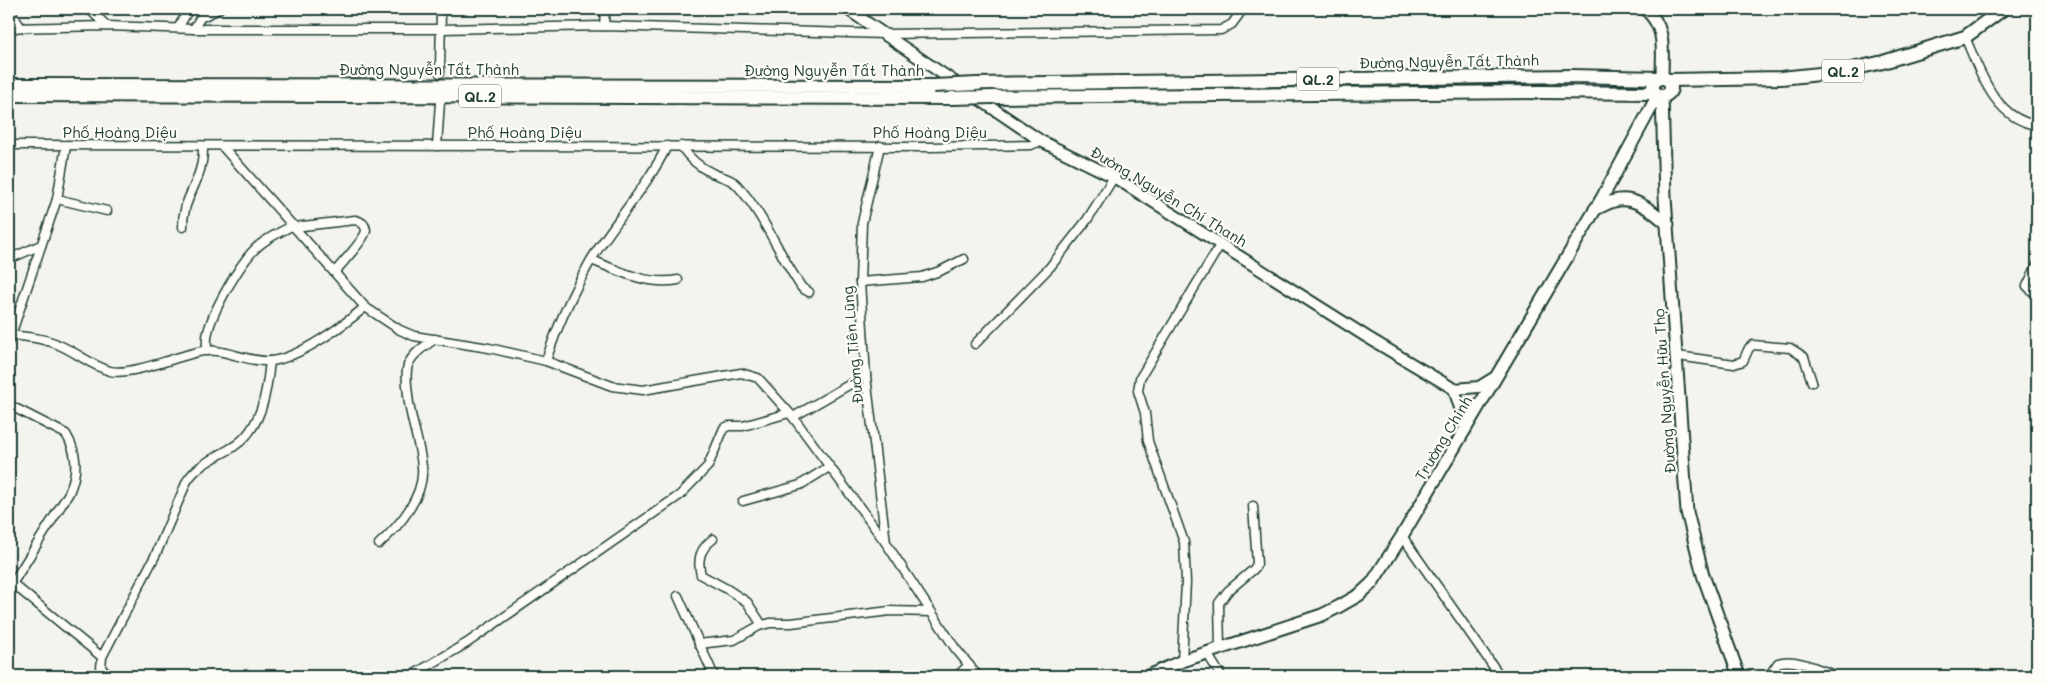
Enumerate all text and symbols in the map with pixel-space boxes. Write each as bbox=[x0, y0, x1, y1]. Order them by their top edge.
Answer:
street label: Đường Nguyễn Tất Thành bbox=[1359, 49, 1539, 73]
street label: Đường Nguyễn Tất Thành bbox=[339, 59, 519, 79]
road number: QL.2 bbox=[1822, 59, 1864, 82]
street label: Đường Nguyễn Tất Thành bbox=[744, 60, 924, 80]
road number: QL.2 bbox=[1297, 68, 1339, 90]
road number: QL.2 bbox=[459, 84, 501, 108]
street label: Phố Hoàng Diệu bbox=[63, 122, 177, 142]
street label: Phố Hoàng Diệu bbox=[468, 122, 582, 142]
street label: Phố Hoàng Diệu bbox=[873, 122, 987, 142]
street label: Đường Nguyễn Chí Thanh bbox=[1087, 141, 1251, 251]
street label: Đường Tiên Lũng bbox=[837, 285, 867, 405]
street label: Đường Nguyễn Hữu Thọ bbox=[1648, 308, 1680, 474]
street label: Trường Chinh bbox=[1410, 392, 1476, 484]

